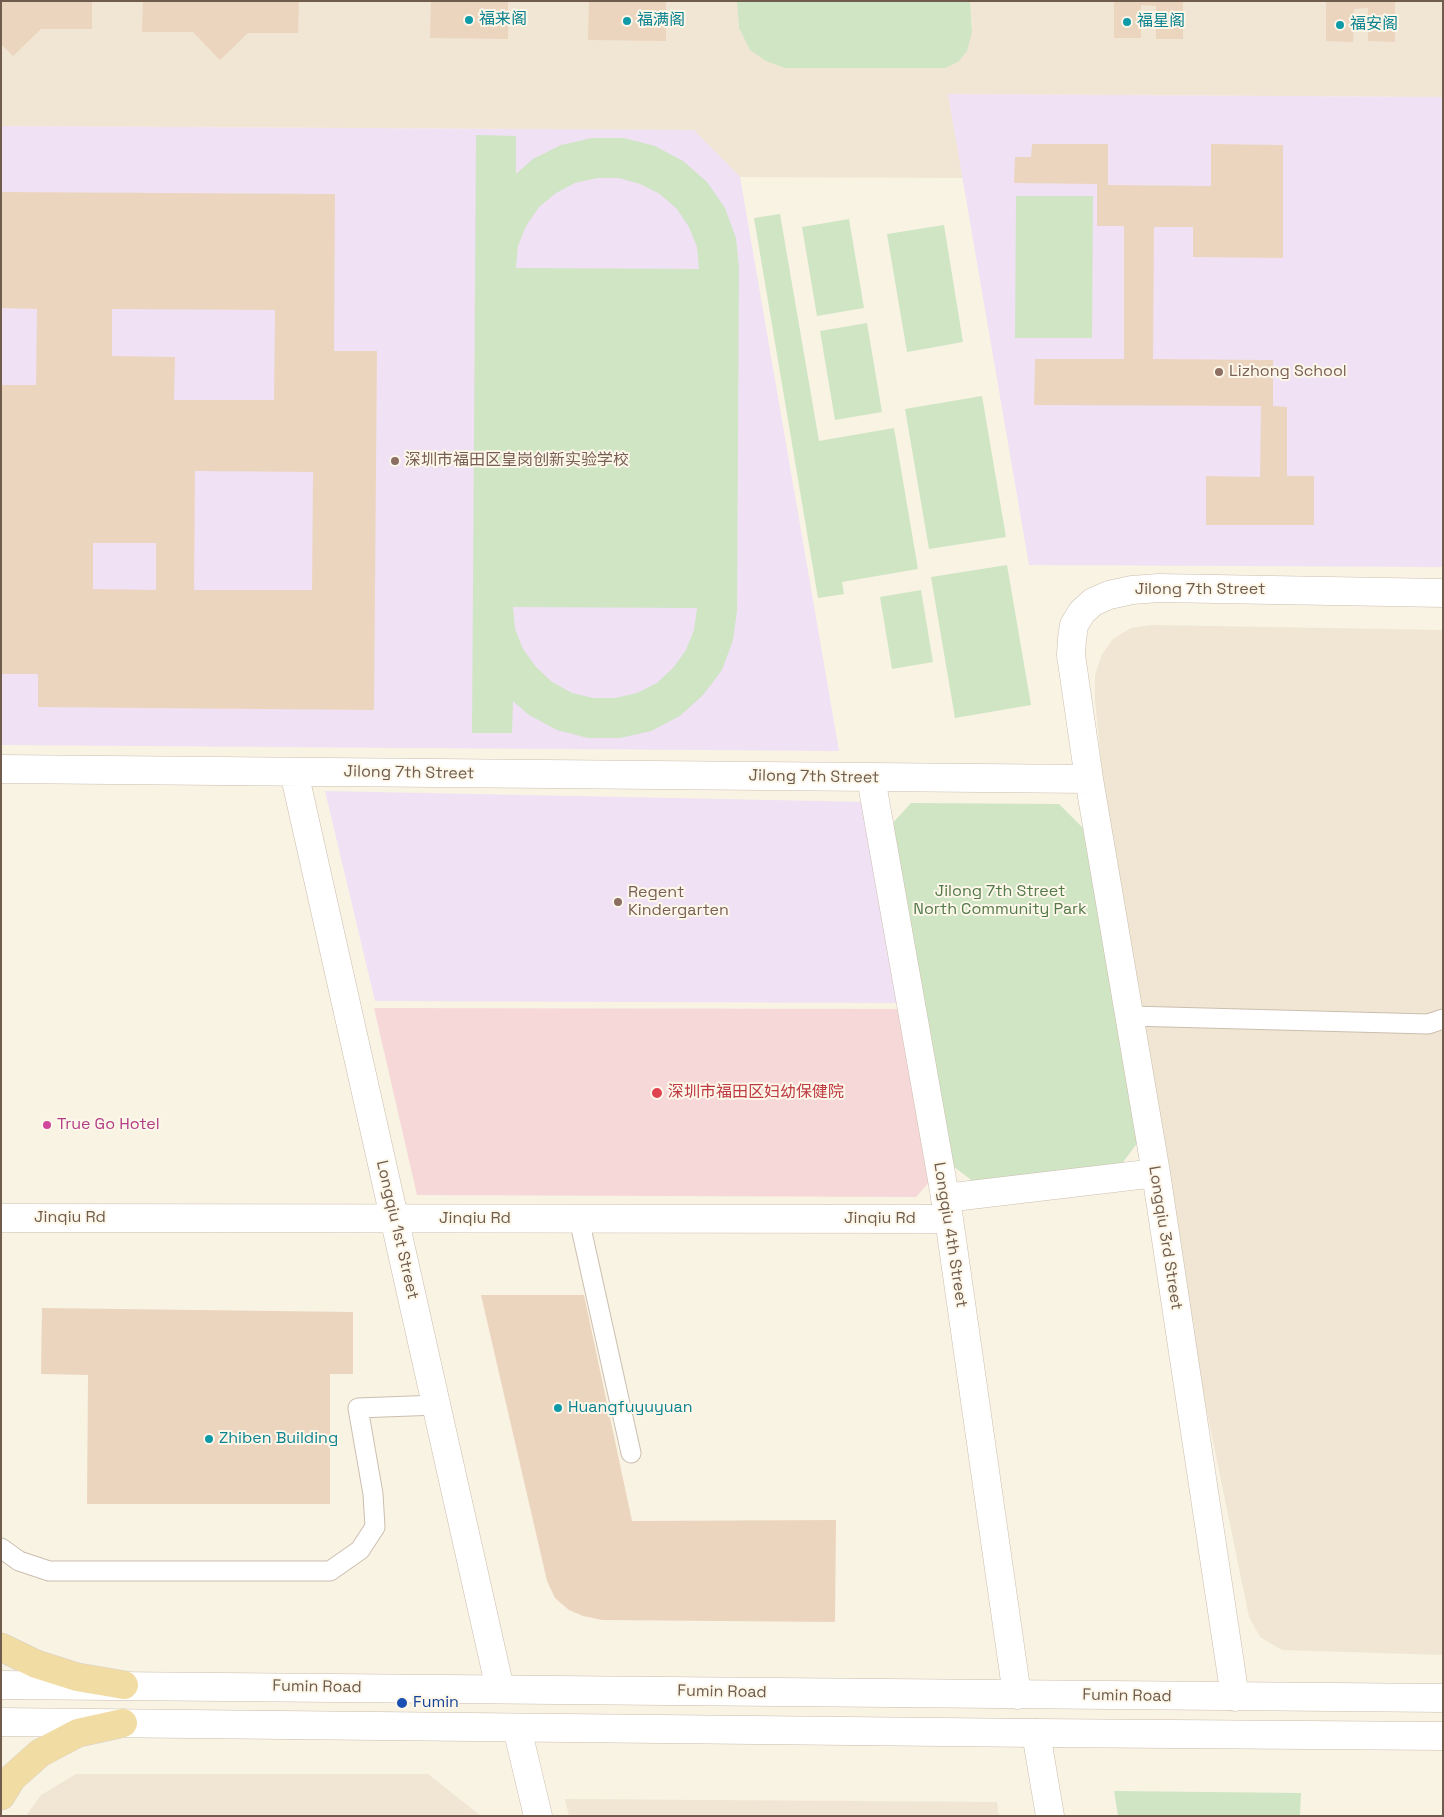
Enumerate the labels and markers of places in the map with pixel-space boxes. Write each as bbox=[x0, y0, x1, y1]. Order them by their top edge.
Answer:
place label: 福来阁 bbox=[479, 10, 527, 30]
place label: 福满阁 bbox=[637, 11, 685, 31]
place label: 福星阁 bbox=[1137, 12, 1185, 32]
marker: 福来阁 bbox=[463, 14, 475, 26]
marker: 福满阁 bbox=[621, 15, 633, 27]
place label: 福安阁 bbox=[1350, 15, 1398, 35]
marker: 福星阁 bbox=[1121, 16, 1133, 28]
marker: 福安阁 bbox=[1334, 19, 1346, 31]
place label: Lizhong School bbox=[1229, 362, 1347, 382]
marker: Lizhong School bbox=[1213, 366, 1225, 378]
place label: 深圳市福田区皇岗创新实验学校 bbox=[405, 451, 629, 471]
marker: 深圳市福田区皇岗创新实验学校 bbox=[389, 455, 401, 467]
place label: Regent Kindergarten bbox=[628, 883, 729, 921]
marker: Regent Kindergarten bbox=[612, 896, 624, 908]
place label: 深圳市福田区妇幼保健院 bbox=[668, 1083, 844, 1103]
marker: 深圳市福田区妇幼保健院 bbox=[650, 1086, 664, 1100]
place label: True Go Hotel bbox=[57, 1115, 160, 1135]
marker: True Go Hotel bbox=[41, 1119, 53, 1131]
place label: Huangfuyuyuan bbox=[568, 1398, 693, 1418]
marker: Huangfuyuyuan bbox=[552, 1402, 564, 1414]
place label: Zhiben Building bbox=[219, 1429, 338, 1449]
marker: Zhiben Building bbox=[203, 1433, 215, 1445]
place label: Fumin bbox=[413, 1693, 459, 1713]
marker: Fumin bbox=[395, 1696, 409, 1710]

